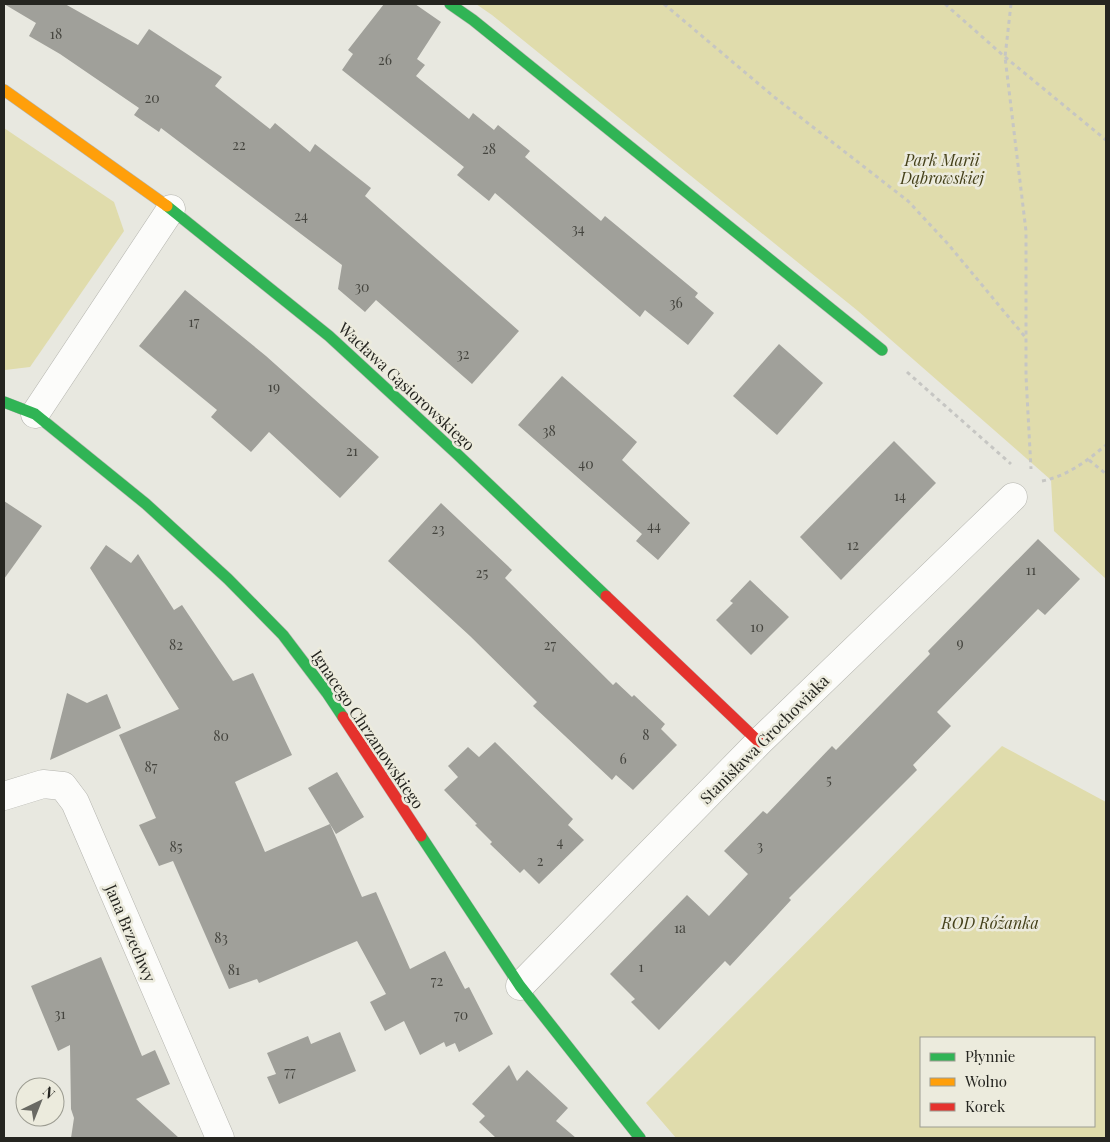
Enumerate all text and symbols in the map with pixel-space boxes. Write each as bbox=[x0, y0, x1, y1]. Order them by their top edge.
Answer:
house number: 18 bbox=[50, 24, 62, 43]
house number: 26 bbox=[378, 50, 392, 69]
house number: 20 bbox=[144, 88, 160, 107]
house number: 22 bbox=[232, 135, 246, 154]
house number: 28 bbox=[482, 139, 496, 158]
park label: Park Marii Dąbrowskiej bbox=[899, 149, 984, 188]
house number: 24 bbox=[294, 206, 308, 225]
house number: 34 bbox=[571, 219, 585, 238]
house number: 30 bbox=[355, 277, 369, 296]
house number: 36 bbox=[669, 293, 683, 312]
house number: 17 bbox=[189, 312, 200, 331]
street label: Wacława Gąsiorowskiego bbox=[334, 317, 480, 455]
house number: 32 bbox=[456, 344, 470, 363]
house number: 19 bbox=[268, 377, 280, 396]
house number: 38 bbox=[542, 421, 556, 440]
house number: 21 bbox=[346, 441, 358, 460]
house number: 40 bbox=[578, 454, 594, 473]
house number: 14 bbox=[894, 486, 906, 505]
house number: 44 bbox=[647, 516, 661, 535]
house number: 23 bbox=[431, 519, 445, 538]
house number: 12 bbox=[847, 535, 859, 554]
house number: 11 bbox=[1026, 560, 1036, 579]
house number: 25 bbox=[476, 563, 488, 582]
house number: 10 bbox=[750, 617, 764, 636]
house number: 9 bbox=[956, 633, 964, 652]
house number: 82 bbox=[169, 635, 183, 654]
house number: 27 bbox=[544, 635, 557, 654]
street label: Ignacego Chrzanowskiego bbox=[307, 645, 429, 813]
street label: Stanisława Grochowiaka bbox=[695, 670, 833, 808]
house number: 8 bbox=[642, 725, 650, 744]
house number: 80 bbox=[213, 726, 229, 745]
house number: 6 bbox=[619, 749, 627, 768]
house number: 87 bbox=[145, 757, 158, 776]
house number: 5 bbox=[826, 770, 832, 789]
house number: 4 bbox=[557, 832, 564, 851]
house number: 3 bbox=[757, 836, 763, 855]
house number: 85 bbox=[169, 837, 183, 856]
house number: 2 bbox=[537, 851, 544, 870]
street label: Jana Brzechwy bbox=[101, 880, 161, 985]
park label: ROD Różanka bbox=[940, 912, 1039, 933]
house number: 1a bbox=[674, 918, 686, 937]
house number: 83 bbox=[214, 928, 228, 947]
house number: 1 bbox=[638, 957, 644, 976]
house number: 81 bbox=[228, 960, 240, 979]
house number: 72 bbox=[431, 971, 443, 990]
house number: 31 bbox=[54, 1004, 66, 1023]
house number: 70 bbox=[454, 1005, 468, 1024]
legend bbox=[920, 1037, 1095, 1127]
text: Płynnie bbox=[965, 1046, 1015, 1066]
house number: 77 bbox=[284, 1062, 296, 1081]
text: Wolno bbox=[964, 1071, 1007, 1091]
north arrow bbox=[15, 1077, 65, 1127]
text: N bbox=[39, 1082, 59, 1103]
text: Korek bbox=[965, 1096, 1006, 1116]

